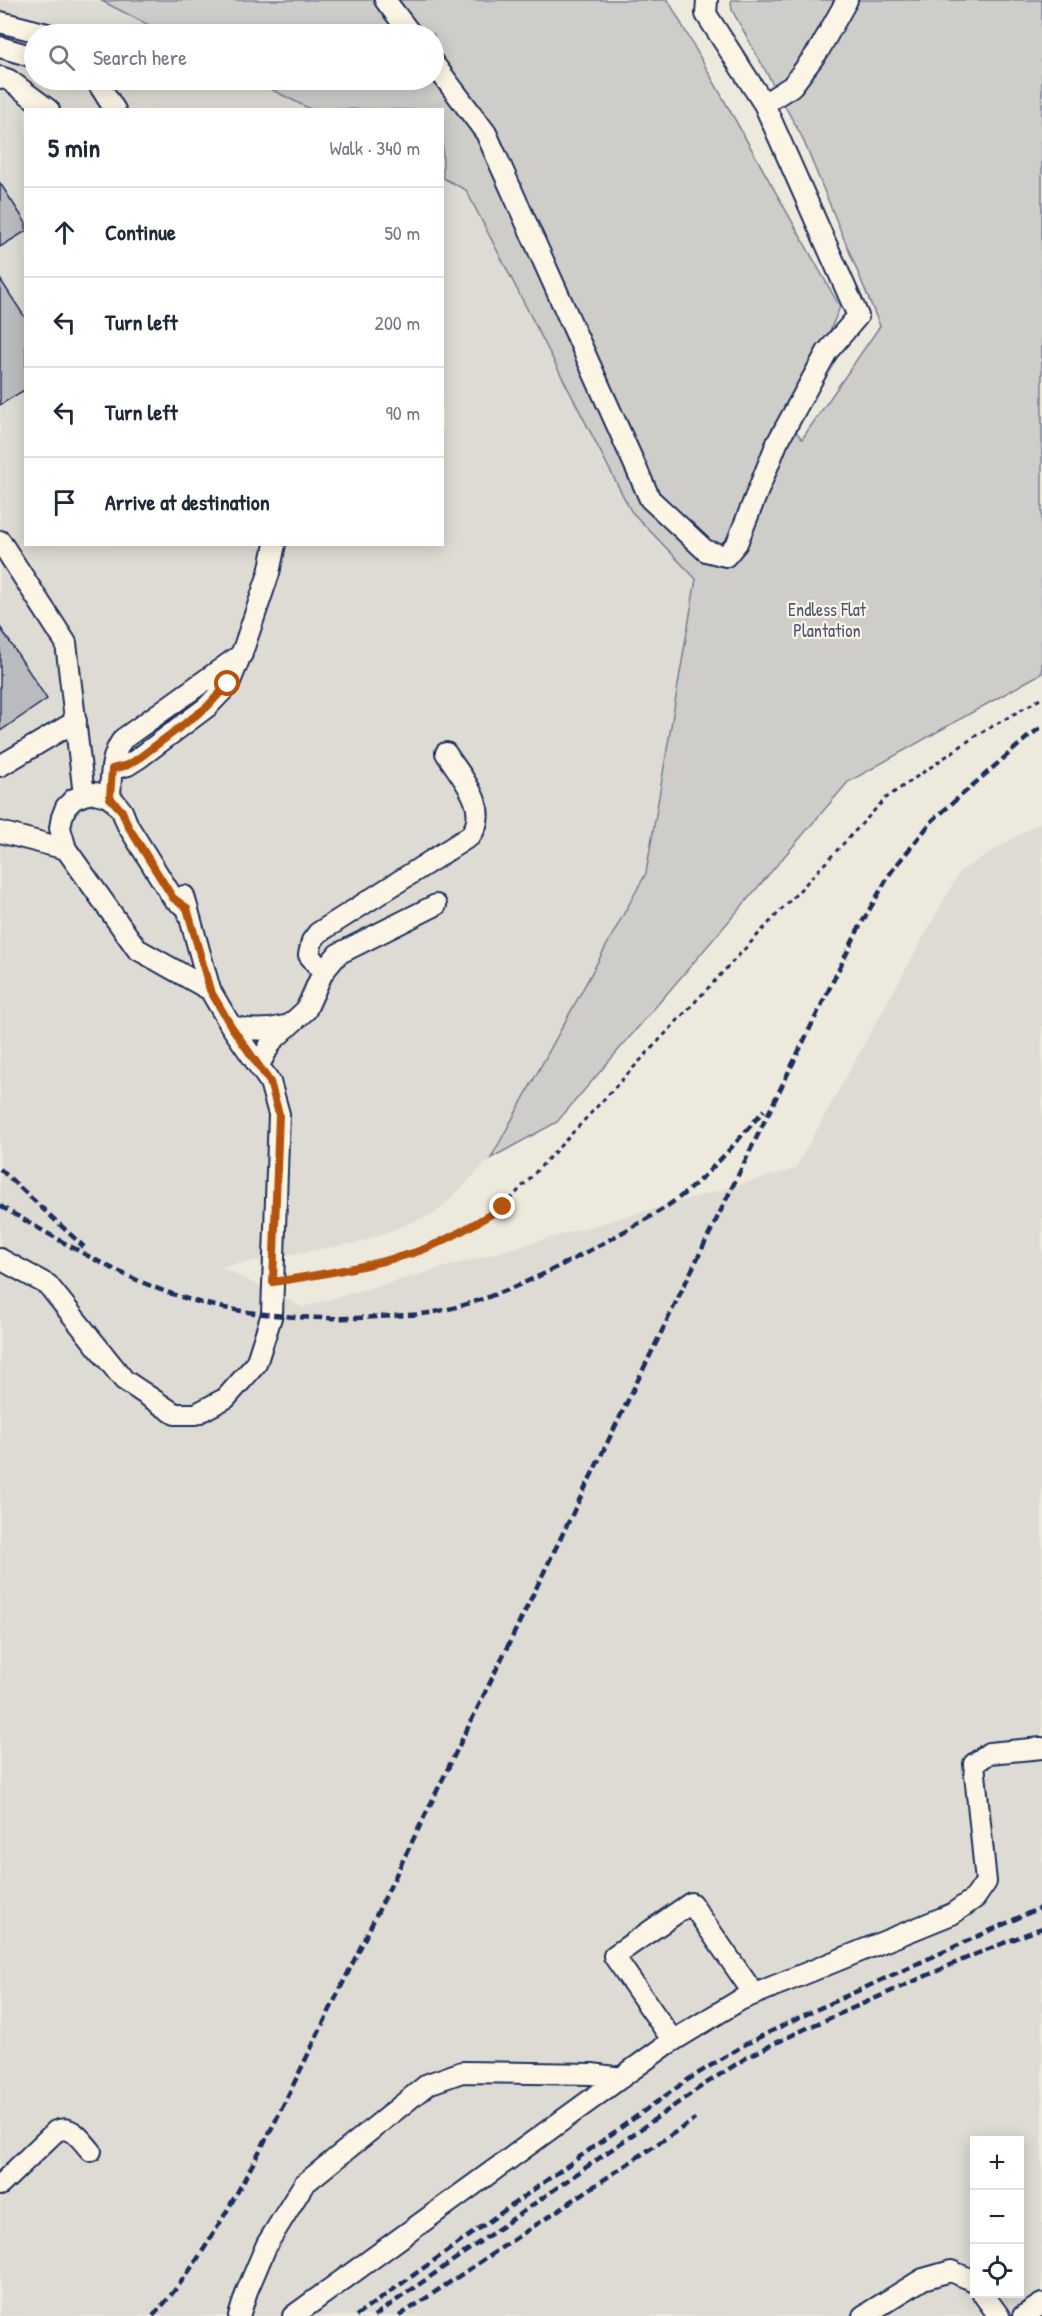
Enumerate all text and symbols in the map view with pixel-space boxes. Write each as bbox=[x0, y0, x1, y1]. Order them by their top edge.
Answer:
search box bbox=[24, 24, 444, 90]
icon: search bbox=[45, 41, 78, 74]
text: Search here bbox=[93, 42, 187, 72]
text: 5 min bbox=[48, 130, 100, 165]
text: Walk · 340 m bbox=[329, 134, 420, 161]
icon: ahead bbox=[48, 216, 81, 249]
text: Continue bbox=[105, 217, 176, 247]
text: 50 m bbox=[384, 219, 420, 246]
icon: left bbox=[48, 306, 81, 339]
text: Turn left bbox=[105, 307, 178, 337]
text: 200 m bbox=[375, 309, 420, 336]
icon: left bbox=[48, 396, 81, 429]
text: Turn left bbox=[105, 397, 178, 427]
text: 90 m bbox=[386, 399, 420, 426]
icon: arrive bbox=[48, 486, 81, 519]
text: Arrive at destination bbox=[105, 487, 270, 517]
park label: Endless Flat Plantation bbox=[788, 597, 867, 643]
route start bbox=[214, 670, 240, 696]
route end bbox=[489, 1193, 515, 1219]
map controls bbox=[970, 2136, 1024, 2298]
button: + bbox=[970, 2136, 1024, 2190]
button: − bbox=[970, 2190, 1024, 2244]
button: locate bbox=[970, 2244, 1024, 2298]

